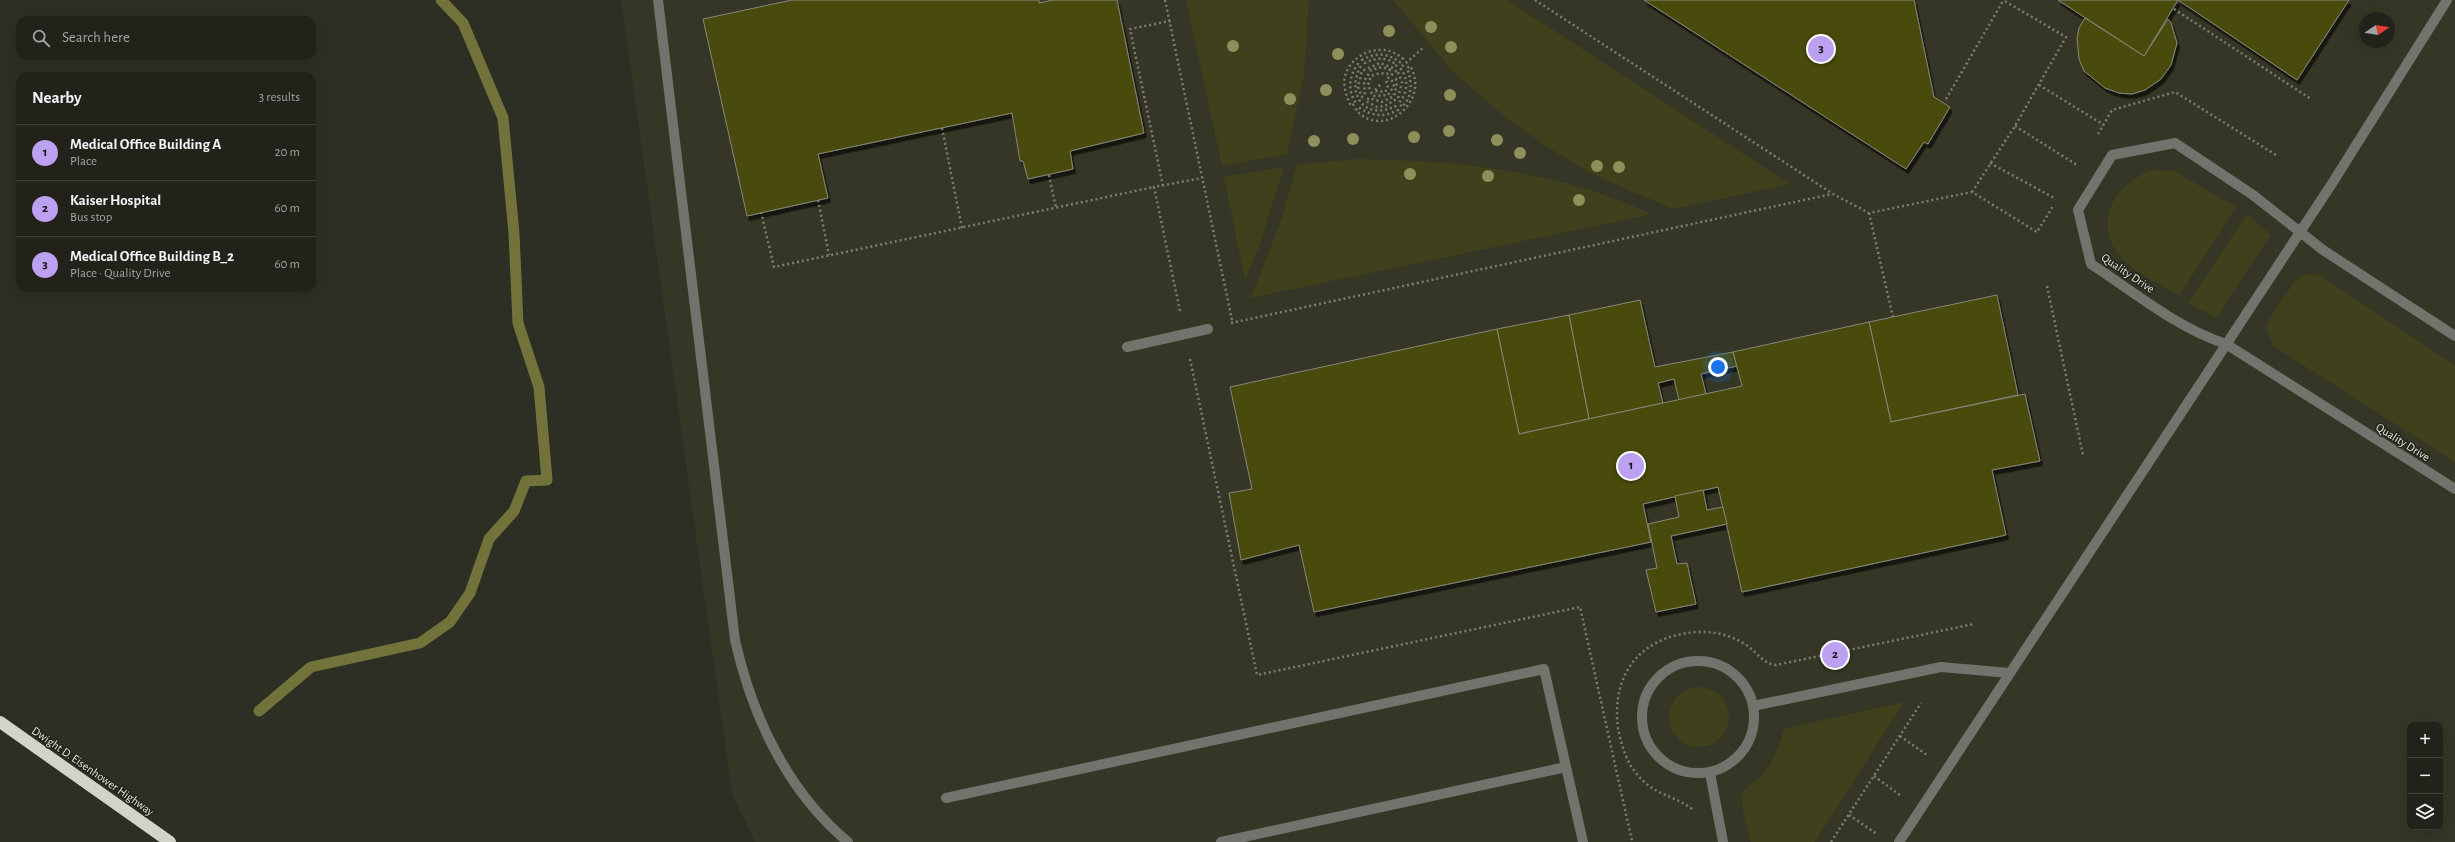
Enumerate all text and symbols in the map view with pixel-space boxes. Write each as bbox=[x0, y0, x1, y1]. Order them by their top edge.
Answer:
north arrow bbox=[2359, 12, 2395, 48]
search box bbox=[16, 16, 316, 60]
icon: search bbox=[30, 27, 52, 49]
text: Search here bbox=[62, 30, 130, 45]
pin: 3 bbox=[1808, 34, 1834, 64]
text: Nearby bbox=[32, 89, 82, 106]
text: 3 results bbox=[259, 91, 300, 104]
text: Medical Office Building A bbox=[70, 137, 221, 152]
text: 1 bbox=[43, 146, 47, 159]
text: 20 m bbox=[275, 146, 300, 159]
text: Place bbox=[70, 155, 97, 168]
text: Kaiser Hospital bbox=[70, 193, 161, 208]
text: 2 bbox=[42, 202, 48, 215]
text: 60 m bbox=[274, 202, 300, 215]
text: Bus stop bbox=[70, 211, 112, 224]
text: Medical Office Building B_2 bbox=[70, 249, 234, 264]
street label: Quality Drive bbox=[2099, 251, 2157, 296]
text: 3 bbox=[42, 258, 48, 271]
text: 60 m bbox=[274, 258, 300, 271]
text: Place · Quality Drive bbox=[70, 267, 170, 280]
your location bbox=[1708, 357, 1728, 377]
street label: Quality Drive bbox=[2373, 421, 2432, 464]
pin: 1 bbox=[1618, 451, 1644, 481]
pin: 2 bbox=[1822, 640, 1848, 670]
map controls bbox=[2407, 722, 2443, 830]
button: + bbox=[2407, 722, 2443, 758]
street label: Dwight D. Eisenhower Highway bbox=[29, 724, 156, 819]
button: − bbox=[2407, 758, 2443, 794]
button: layers bbox=[2407, 794, 2443, 830]

